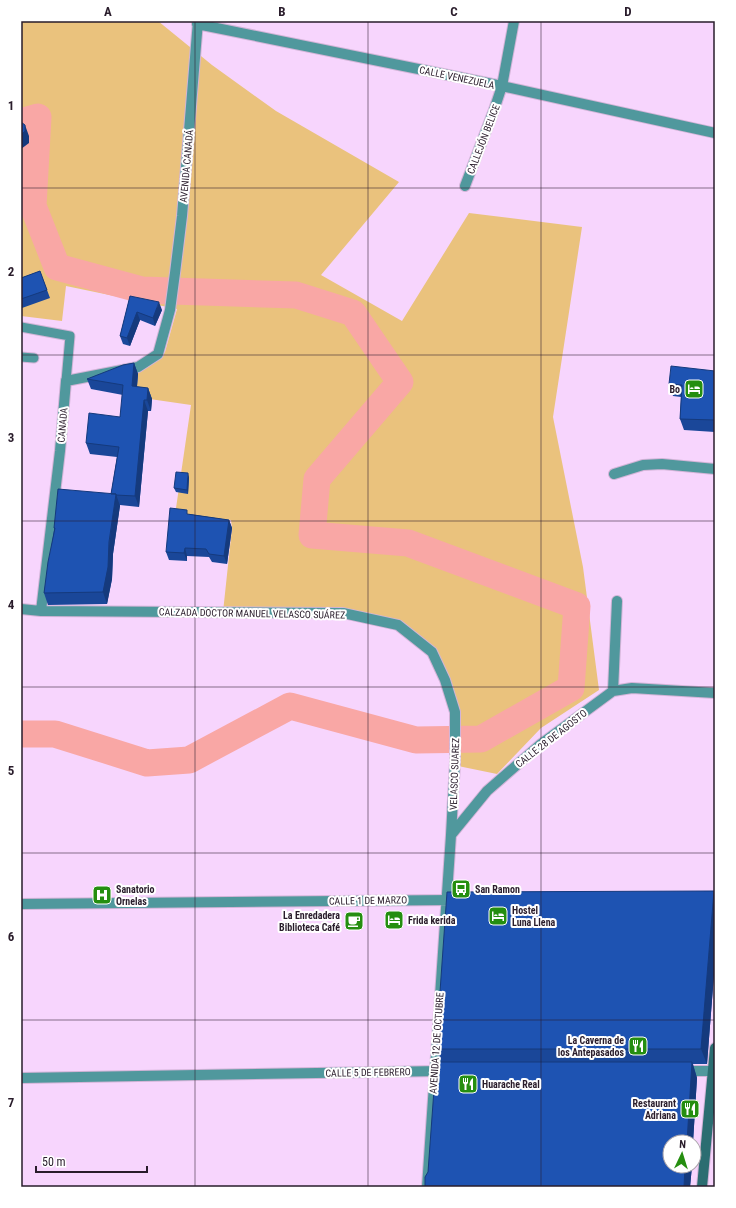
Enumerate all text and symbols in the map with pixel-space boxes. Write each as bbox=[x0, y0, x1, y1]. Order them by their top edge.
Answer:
text: A bbox=[104, 4, 112, 19]
text: B bbox=[278, 4, 286, 19]
text: C bbox=[450, 4, 458, 19]
text: D bbox=[624, 4, 632, 19]
street label: CALLE VENEZUELA bbox=[418, 64, 496, 91]
text: 1 bbox=[8, 98, 14, 113]
street label: CALLEJÓN BELICE bbox=[464, 102, 502, 176]
street label: AVENIDA CANADÁ bbox=[177, 129, 195, 203]
text: 2 bbox=[8, 264, 15, 279]
hotel icon: Bo bbox=[683, 378, 705, 400]
place label: Bo bbox=[669, 384, 680, 395]
street label: CANADA bbox=[55, 407, 70, 443]
text: 3 bbox=[8, 430, 14, 445]
text: 4 bbox=[8, 597, 15, 612]
street label: CALZADA DOCTOR MANUEL VELASCO SUÁREZ bbox=[159, 605, 345, 621]
street label: CALLE 28 DE AGOSTO bbox=[514, 707, 589, 770]
street label: VELASCO SUAREZ bbox=[448, 738, 461, 810]
text: 5 bbox=[8, 763, 15, 778]
bus stop icon: San Ramon bbox=[450, 878, 472, 900]
hospital icon: Sanatorio Ornelas bbox=[91, 884, 113, 906]
place label: Sanatorio Ornelas bbox=[116, 884, 154, 907]
place label: San Ramon bbox=[475, 884, 520, 895]
street label: CALLE 1 DE MARZO bbox=[329, 894, 407, 907]
hotel icon: Hostel Luna Llena bbox=[487, 905, 509, 927]
place label: Hostel Luna Llena bbox=[512, 905, 556, 928]
hotel icon: Frida kerida bbox=[383, 909, 405, 931]
place label: La Enredadera Biblioteca Café bbox=[279, 910, 340, 933]
cafe icon: La Enredadera Biblioteca Café bbox=[343, 910, 365, 932]
place label: Frida kerida bbox=[408, 915, 456, 926]
text: 6 bbox=[8, 929, 15, 944]
street label: AVENIDA 12 DE OCTUBRE bbox=[427, 992, 446, 1094]
place label: La Caverna de los Antepasados bbox=[558, 1035, 624, 1058]
restaurant icon: La Caverna de los Antepasados bbox=[627, 1035, 649, 1057]
street label: CALLE 5 DE FEBRERO bbox=[325, 1066, 411, 1079]
restaurant icon: Huarache Real bbox=[457, 1073, 479, 1095]
place label: Huarache Real bbox=[482, 1079, 540, 1090]
text: 7 bbox=[8, 1095, 15, 1110]
place label: Restaurant Adriana bbox=[633, 1098, 676, 1121]
restaurant icon: Restaurant Adriana bbox=[679, 1098, 701, 1120]
north arrow bbox=[662, 1134, 702, 1174]
text: N bbox=[679, 1138, 687, 1151]
scale bar bbox=[36, 1148, 147, 1174]
text: 50 m bbox=[42, 1155, 66, 1169]

